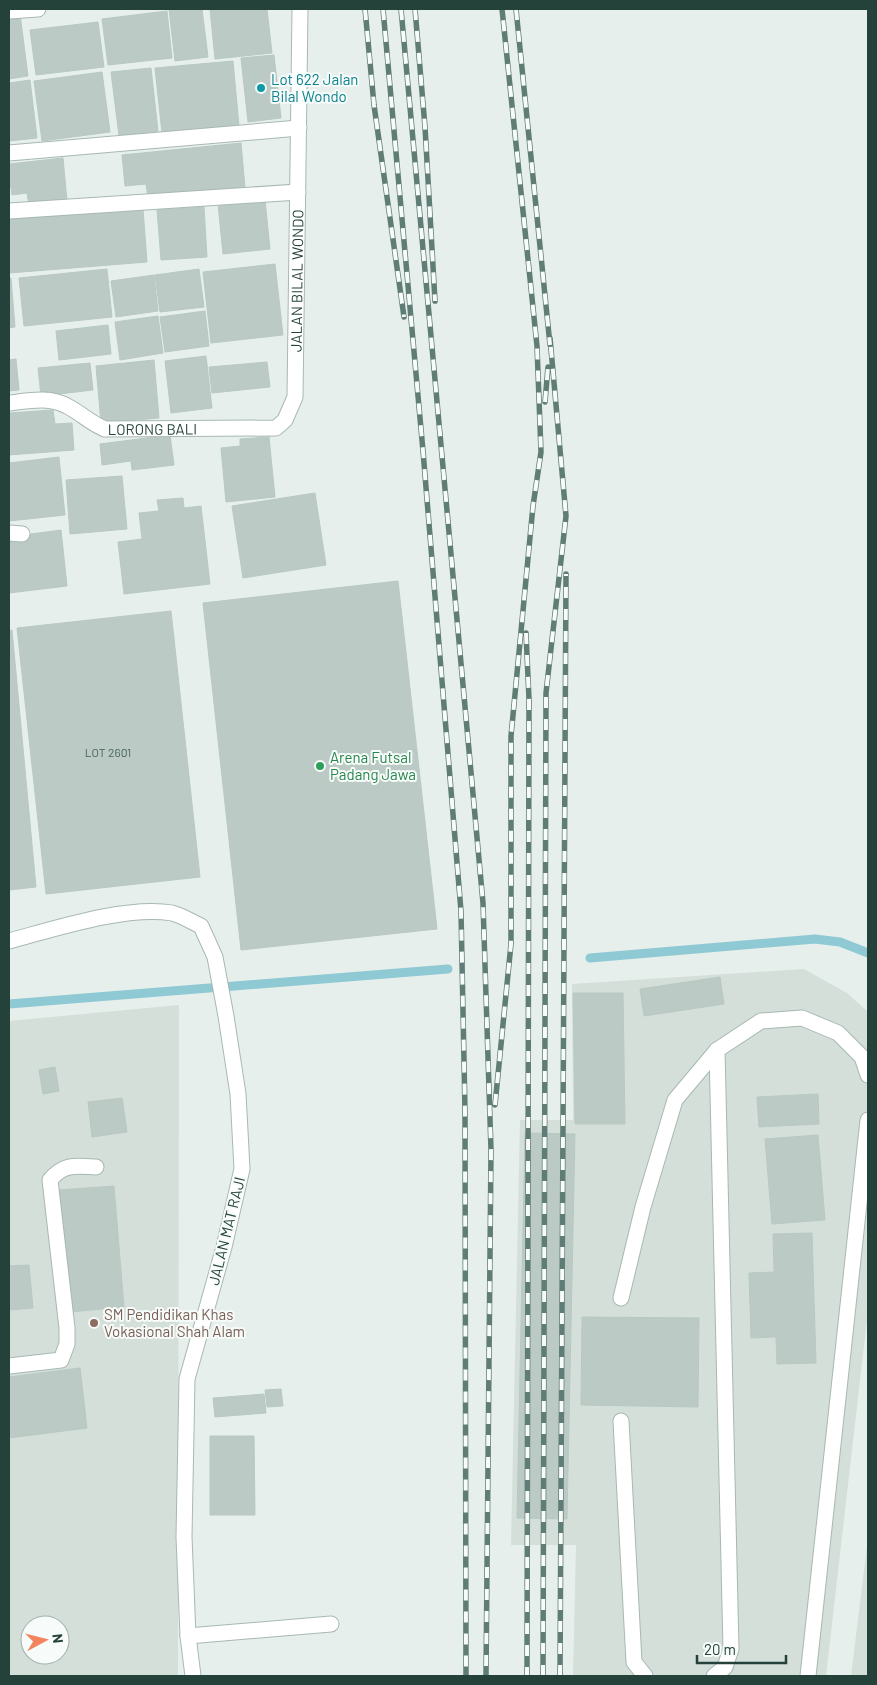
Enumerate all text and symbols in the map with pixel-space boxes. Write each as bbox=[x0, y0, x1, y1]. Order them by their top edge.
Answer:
place label: Lot 622 Jalan Bilal Wondo bbox=[271, 70, 358, 105]
marker: Lot 622 Jalan Bilal Wondo bbox=[255, 82, 267, 94]
street label: JALAN BILAL WONDO bbox=[287, 209, 306, 352]
street label: LORONG BALI bbox=[108, 419, 197, 438]
house number: LOT 2601 bbox=[85, 745, 131, 759]
place label: Arena Futsal Padang Jawa bbox=[330, 748, 416, 783]
marker: Arena Futsal Padang Jawa bbox=[314, 760, 326, 772]
street label: JALAN MAT RAJI bbox=[204, 1175, 248, 1287]
place label: SM Pendidikan Khas Vokasional Shah Alam bbox=[104, 1305, 245, 1340]
marker: SM Pendidikan Khas Vokasional Shah Alam bbox=[88, 1317, 100, 1329]
north arrow bbox=[20, 1615, 70, 1665]
scale bar bbox=[697, 1632, 786, 1664]
text: N bbox=[49, 1633, 67, 1644]
text: 20 m bbox=[704, 1640, 736, 1658]

